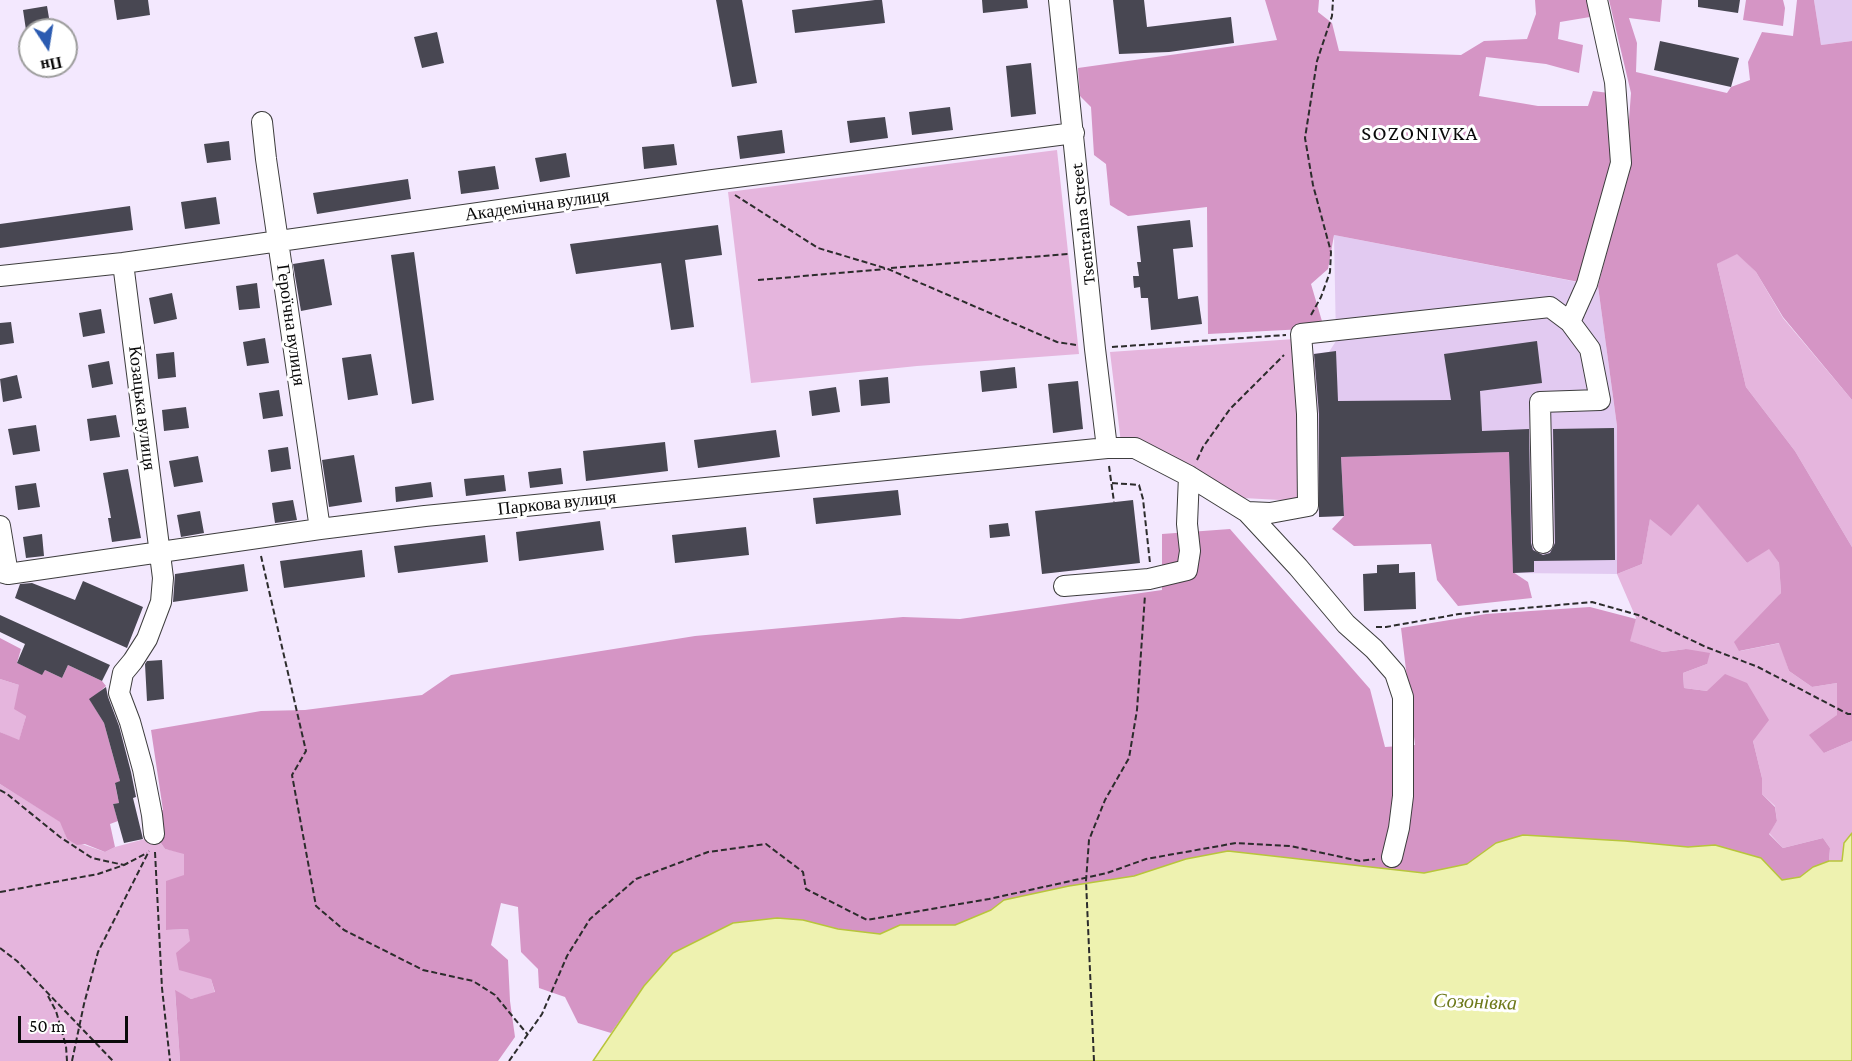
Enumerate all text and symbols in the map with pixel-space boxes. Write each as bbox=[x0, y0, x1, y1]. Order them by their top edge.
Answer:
north arrow bbox=[18, 18, 78, 78]
text: Пн bbox=[39, 54, 64, 75]
district label: SOZONIVKA bbox=[1361, 121, 1479, 147]
street label: Tsentralna Street bbox=[1066, 162, 1100, 286]
street label: Академічна вулиця bbox=[463, 184, 611, 226]
street label: Героїчна вулиця bbox=[272, 263, 310, 387]
street label: Козацька вулиця bbox=[124, 344, 160, 472]
street label: Паркова вулиця bbox=[497, 486, 617, 520]
water label: Созонівка bbox=[1433, 989, 1517, 1015]
scale bar bbox=[21, 1004, 130, 1042]
text: 50 m bbox=[29, 1016, 66, 1036]

